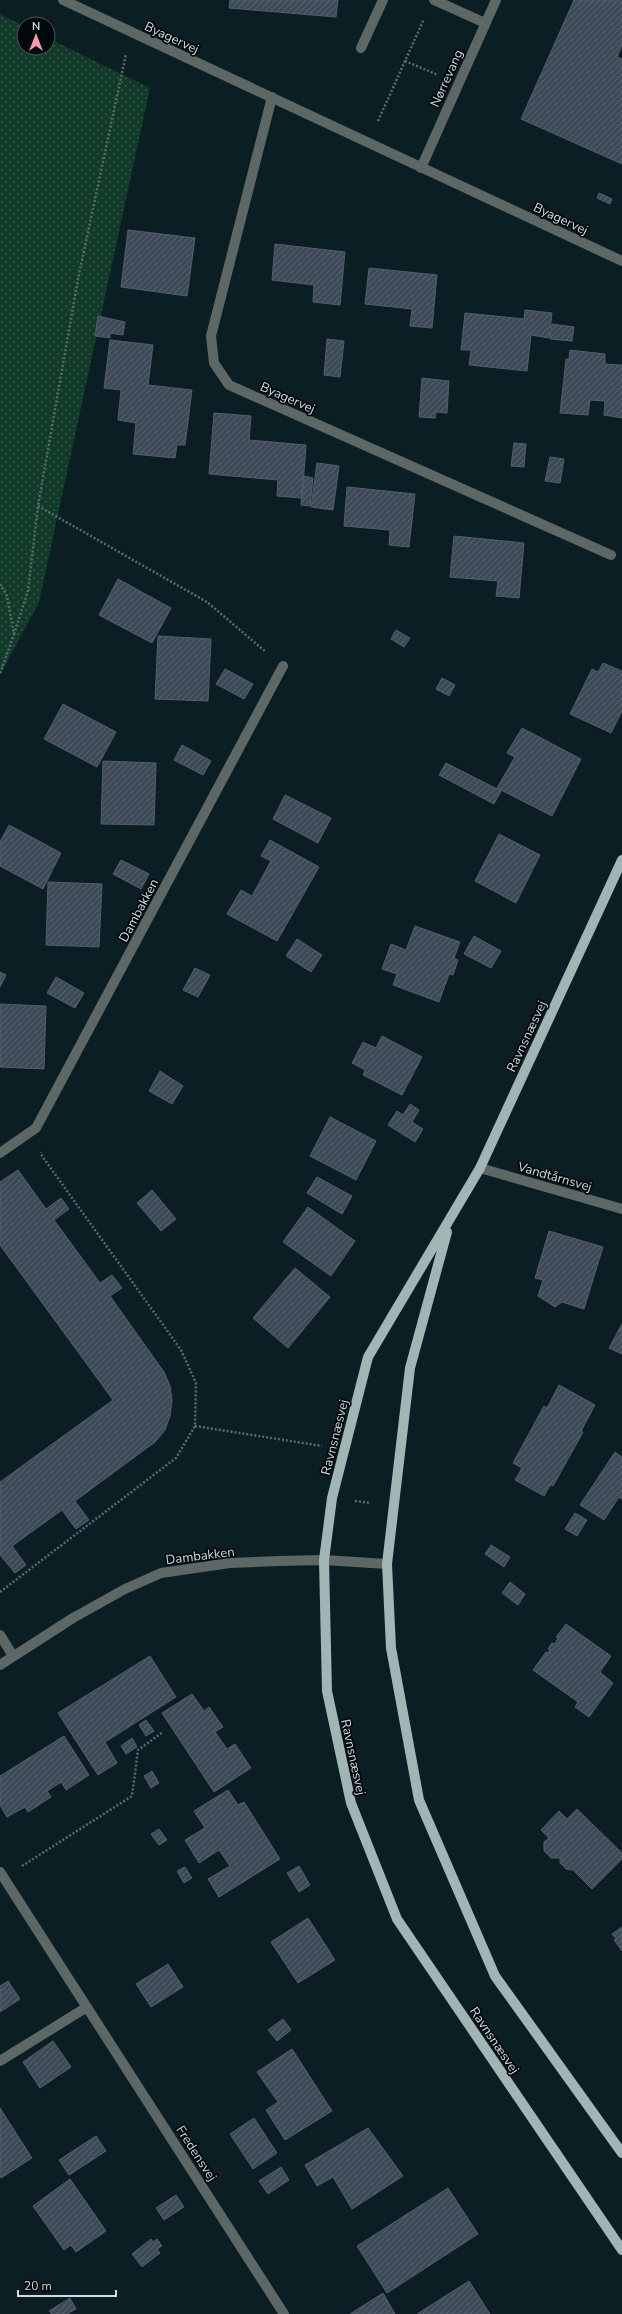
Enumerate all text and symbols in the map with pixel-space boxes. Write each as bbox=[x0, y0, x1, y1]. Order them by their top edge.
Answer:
north arrow bbox=[16, 16, 56, 56]
street label: Byagervej bbox=[141, 17, 202, 58]
text: N bbox=[32, 19, 40, 34]
street label: Nørrevang bbox=[426, 47, 468, 110]
street label: Byagervej bbox=[530, 198, 591, 239]
street label: Byagervej bbox=[257, 378, 318, 418]
street label: Dambakken bbox=[115, 876, 163, 945]
street label: Ravnsnæsvej bbox=[502, 998, 551, 1075]
street label: Vandtårnsvej bbox=[515, 1158, 594, 1196]
street label: Ravnsnæsvej bbox=[317, 1398, 353, 1477]
street label: Dambakken bbox=[165, 1543, 236, 1569]
street label: Ravnsnæsvej bbox=[336, 1718, 370, 1797]
street label: Ravnsnæsvej bbox=[465, 2004, 523, 2078]
street label: Fredensvej bbox=[171, 2122, 221, 2185]
scale bar bbox=[18, 2272, 116, 2298]
text: 20 m bbox=[24, 2278, 52, 2294]

